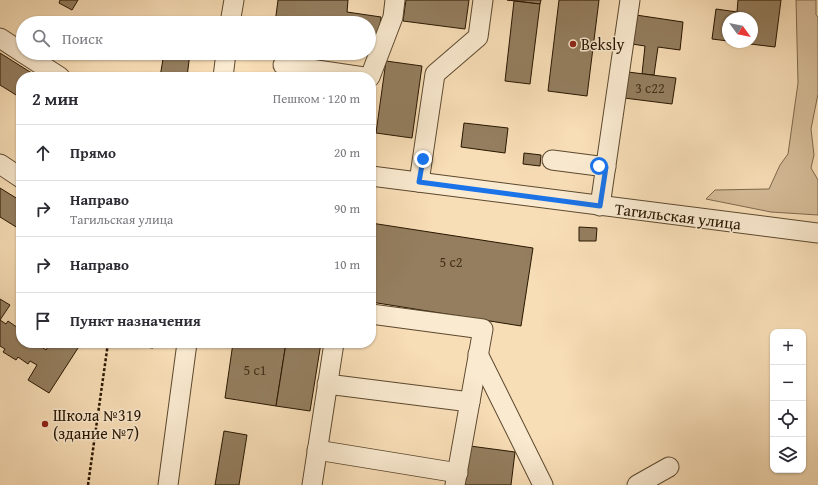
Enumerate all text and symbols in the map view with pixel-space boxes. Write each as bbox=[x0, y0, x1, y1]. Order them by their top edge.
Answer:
north arrow bbox=[722, 12, 758, 48]
search box bbox=[16, 16, 376, 60]
icon: search bbox=[30, 27, 52, 49]
text: Поиск bbox=[62, 28, 103, 49]
place label: Beksly bbox=[581, 32, 625, 56]
marker: Beksly bbox=[568, 39, 578, 49]
house number: 3 с22 bbox=[635, 78, 665, 98]
text: 2 мин bbox=[32, 86, 78, 111]
text: Пешком · 120 m bbox=[273, 89, 360, 108]
icon: ahead bbox=[32, 142, 54, 164]
text: Прямо bbox=[70, 142, 116, 163]
text: 20 m bbox=[334, 143, 360, 162]
route end bbox=[414, 150, 432, 168]
route start bbox=[590, 157, 608, 175]
text: Направо bbox=[70, 189, 129, 210]
street label: Тагильская улица bbox=[613, 196, 743, 236]
icon: right bbox=[32, 198, 54, 220]
text: 90 m bbox=[334, 199, 360, 218]
text: Тагильская улица bbox=[70, 210, 173, 229]
house number: 5 с2 bbox=[440, 252, 462, 272]
icon: right bbox=[32, 254, 54, 276]
text: Направо bbox=[70, 254, 129, 275]
text: 10 m bbox=[334, 255, 360, 274]
icon: arrive bbox=[32, 310, 54, 332]
text: Пункт назначения bbox=[70, 310, 201, 331]
map controls bbox=[770, 329, 806, 473]
button: + bbox=[770, 329, 806, 365]
house number: 5 с1 bbox=[244, 360, 266, 380]
button: − bbox=[770, 365, 806, 401]
button: locate bbox=[770, 401, 806, 437]
place label: Школа №319 (здание №7) bbox=[53, 403, 141, 445]
marker: Школа №319 (здание №7) bbox=[40, 419, 50, 429]
button: layers bbox=[770, 437, 806, 473]

